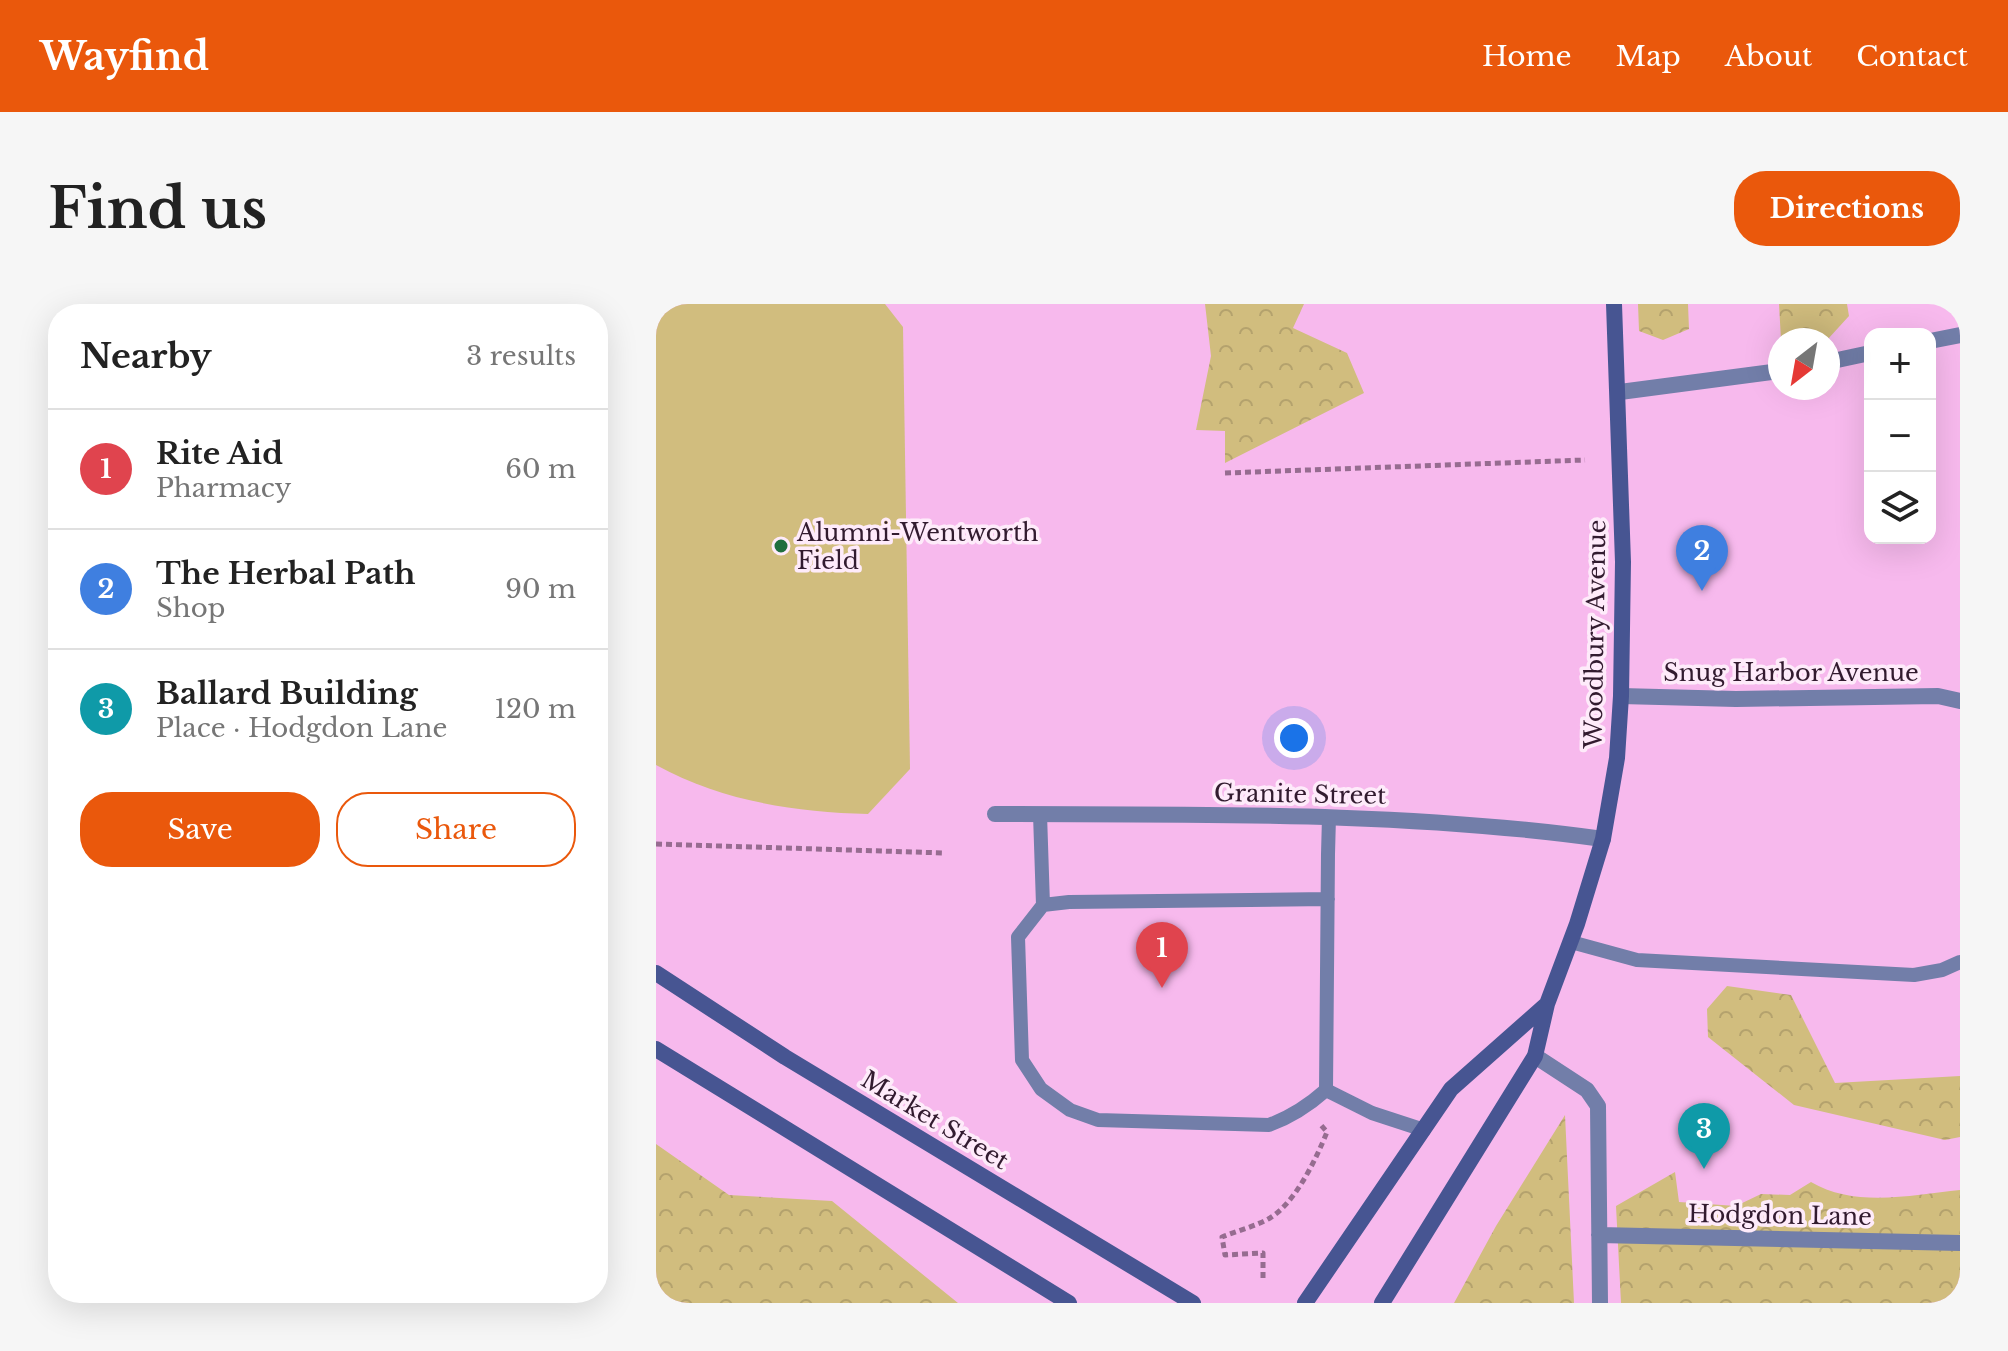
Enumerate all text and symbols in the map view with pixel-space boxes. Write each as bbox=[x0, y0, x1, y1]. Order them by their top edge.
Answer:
text: Wayfind bbox=[40, 33, 209, 80]
text: Home bbox=[1482, 39, 1572, 74]
text: Map bbox=[1616, 39, 1681, 74]
text: About bbox=[1725, 39, 1812, 74]
text: Contact bbox=[1856, 39, 1968, 74]
button: Directions bbox=[1734, 171, 1960, 246]
text: Find us bbox=[48, 174, 267, 243]
north arrow bbox=[1768, 328, 1840, 400]
map controls bbox=[1864, 328, 1936, 544]
button: + bbox=[1864, 328, 1936, 400]
text: Nearby bbox=[80, 335, 212, 377]
text: 3 results bbox=[466, 340, 576, 372]
button: − bbox=[1864, 400, 1936, 472]
text: Rite Aid bbox=[156, 435, 283, 472]
text: 1 bbox=[100, 453, 112, 485]
text: 60 m bbox=[505, 453, 576, 485]
text: Pharmacy bbox=[156, 472, 291, 504]
button: layers bbox=[1864, 472, 1936, 544]
place label: Alumni-Wentworth Field bbox=[796, 518, 1039, 575]
street label: Woodbury Avenue bbox=[1578, 519, 1611, 750]
pin: 2 bbox=[1676, 525, 1728, 591]
marker: Alumni-Wentworth Field bbox=[772, 537, 790, 555]
text: The Herbal Path bbox=[156, 555, 415, 592]
text: 2 bbox=[98, 573, 114, 605]
text: 90 m bbox=[505, 573, 576, 605]
text: Shop bbox=[156, 592, 225, 624]
street label: Snug Harbor Avenue bbox=[1663, 658, 1919, 687]
text: Ballard Building bbox=[156, 675, 417, 712]
text: 3 bbox=[98, 693, 114, 725]
text: 120 m bbox=[494, 693, 576, 725]
text: Place · Hodgdon Lane bbox=[156, 712, 447, 744]
your location bbox=[1274, 718, 1314, 758]
street label: Granite Street bbox=[1214, 778, 1386, 810]
button: Save bbox=[80, 792, 320, 867]
button: Share bbox=[336, 792, 576, 867]
pin: 1 bbox=[1136, 922, 1188, 988]
street label: Market Street bbox=[856, 1065, 1014, 1175]
pin: 3 bbox=[1678, 1103, 1730, 1169]
street label: Hodgdon Lane bbox=[1688, 1199, 1872, 1231]

